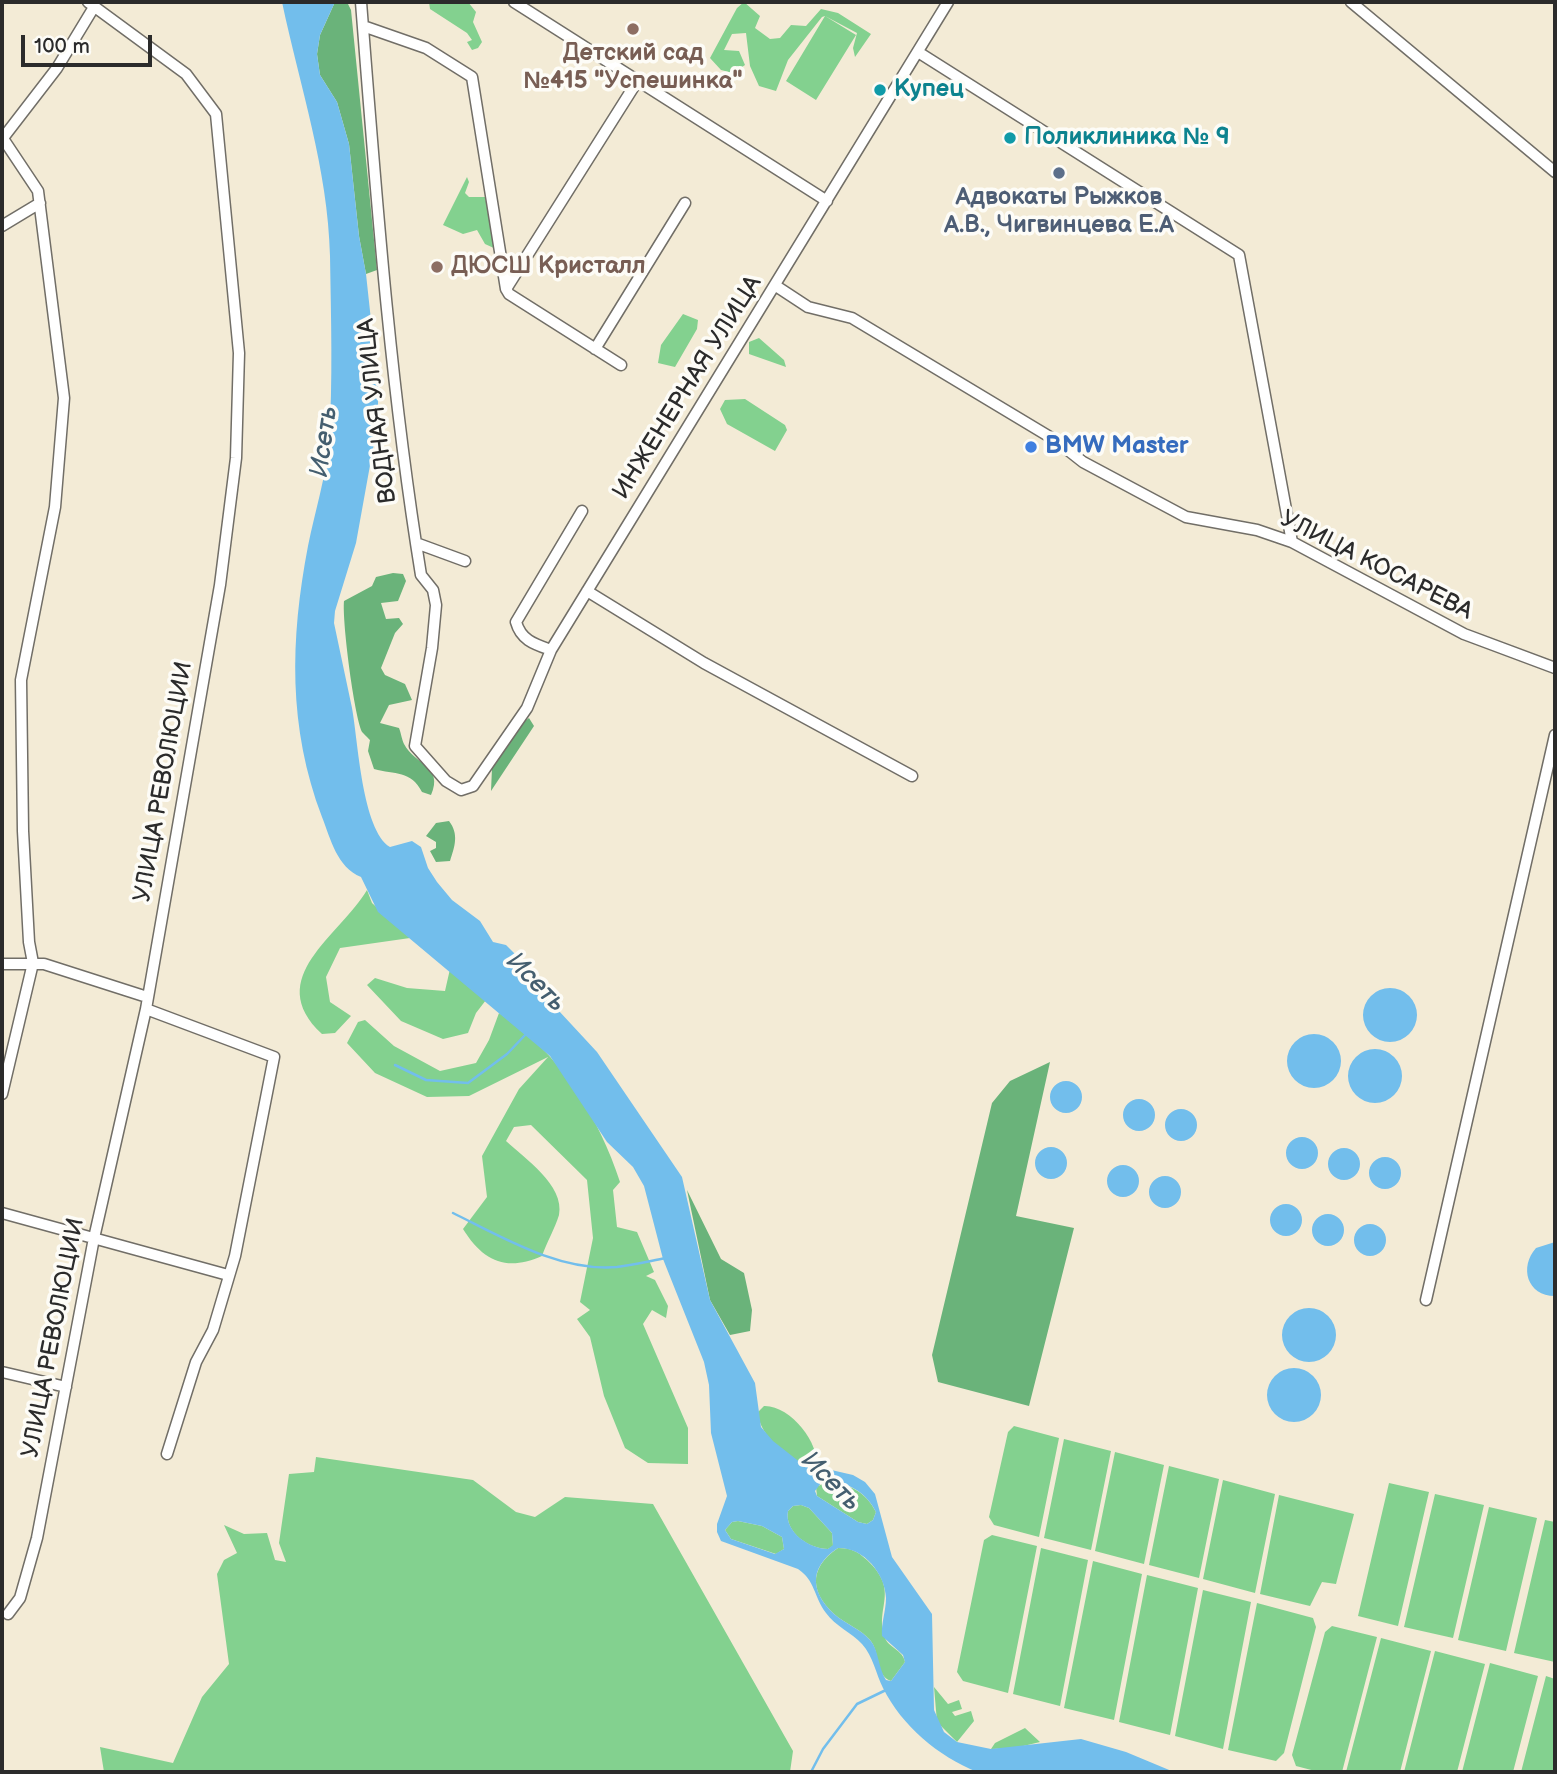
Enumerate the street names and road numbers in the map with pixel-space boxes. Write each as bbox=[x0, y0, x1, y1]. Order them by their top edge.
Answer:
street label: ИНЖЕНЕРНАЯ УЛИЦА bbox=[607, 271, 769, 505]
street label: ВОДНАЯ УЛИЦА bbox=[352, 317, 404, 505]
street label: УЛИЦА КОСАРЕВА bbox=[1275, 505, 1477, 627]
street label: УЛИЦА РЕВОЛЮЦИИ bbox=[129, 660, 199, 904]
street label: УЛИЦА РЕВОЛЮЦИИ bbox=[17, 1216, 91, 1460]

